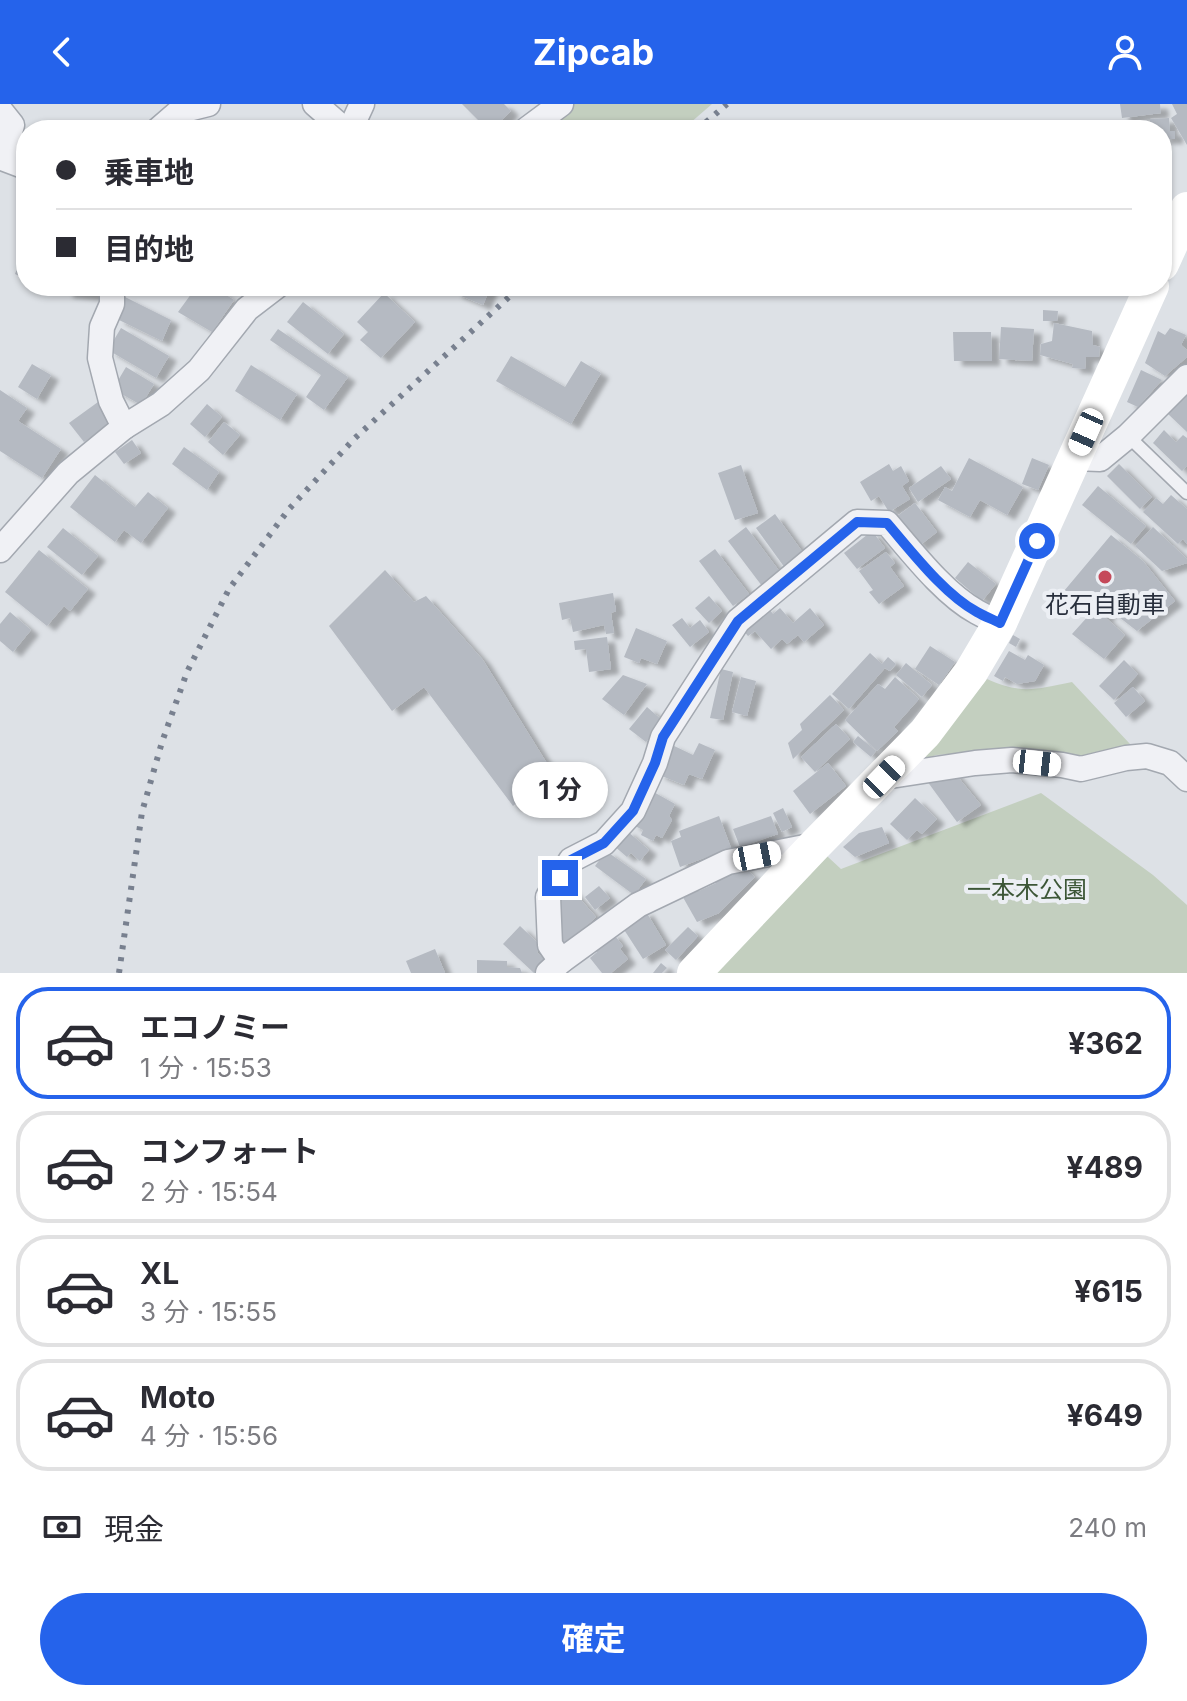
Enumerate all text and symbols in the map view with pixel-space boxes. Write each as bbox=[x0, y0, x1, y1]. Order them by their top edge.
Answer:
icon: back bbox=[40, 30, 84, 74]
text: Zipcab bbox=[533, 30, 654, 74]
icon: person bbox=[1103, 30, 1147, 74]
text: 乗車地 bbox=[104, 154, 194, 190]
text: 目的地 bbox=[104, 231, 194, 267]
car bbox=[1065, 405, 1107, 459]
route start bbox=[1019, 523, 1055, 559]
marker: 花石自動車 bbox=[1096, 568, 1114, 586]
place label: 花石自動車 bbox=[1045, 590, 1165, 619]
car bbox=[1012, 749, 1062, 777]
car bbox=[859, 751, 909, 803]
callout: 1 分 bbox=[512, 762, 608, 818]
text: 1 分 bbox=[538, 774, 582, 805]
car bbox=[731, 840, 783, 872]
route end bbox=[542, 860, 578, 896]
park label: 一本木公園 bbox=[967, 875, 1087, 904]
icon: car bbox=[44, 1007, 116, 1079]
text: エコノミー bbox=[140, 1009, 290, 1045]
text: ¥362 bbox=[1068, 1025, 1143, 1061]
text: 1 分 · 15:53 bbox=[140, 1052, 272, 1083]
icon: car bbox=[44, 1131, 116, 1203]
text: コンフォート bbox=[140, 1133, 319, 1169]
text: ¥489 bbox=[1067, 1149, 1143, 1185]
text: 2 分 · 15:54 bbox=[140, 1176, 278, 1207]
icon: car bbox=[44, 1255, 116, 1327]
text: XL bbox=[140, 1255, 179, 1291]
text: ¥615 bbox=[1074, 1273, 1143, 1309]
text: 3 分 · 15:55 bbox=[140, 1296, 277, 1327]
icon: car bbox=[44, 1379, 116, 1451]
text: Moto bbox=[140, 1379, 215, 1415]
text: ¥649 bbox=[1067, 1397, 1143, 1433]
text: 4 分 · 15:56 bbox=[140, 1420, 278, 1451]
icon: cash bbox=[40, 1505, 84, 1549]
text: 現金 bbox=[104, 1511, 164, 1547]
text: 240 m bbox=[1068, 1512, 1147, 1543]
button: 確定 bbox=[40, 1593, 1147, 1685]

